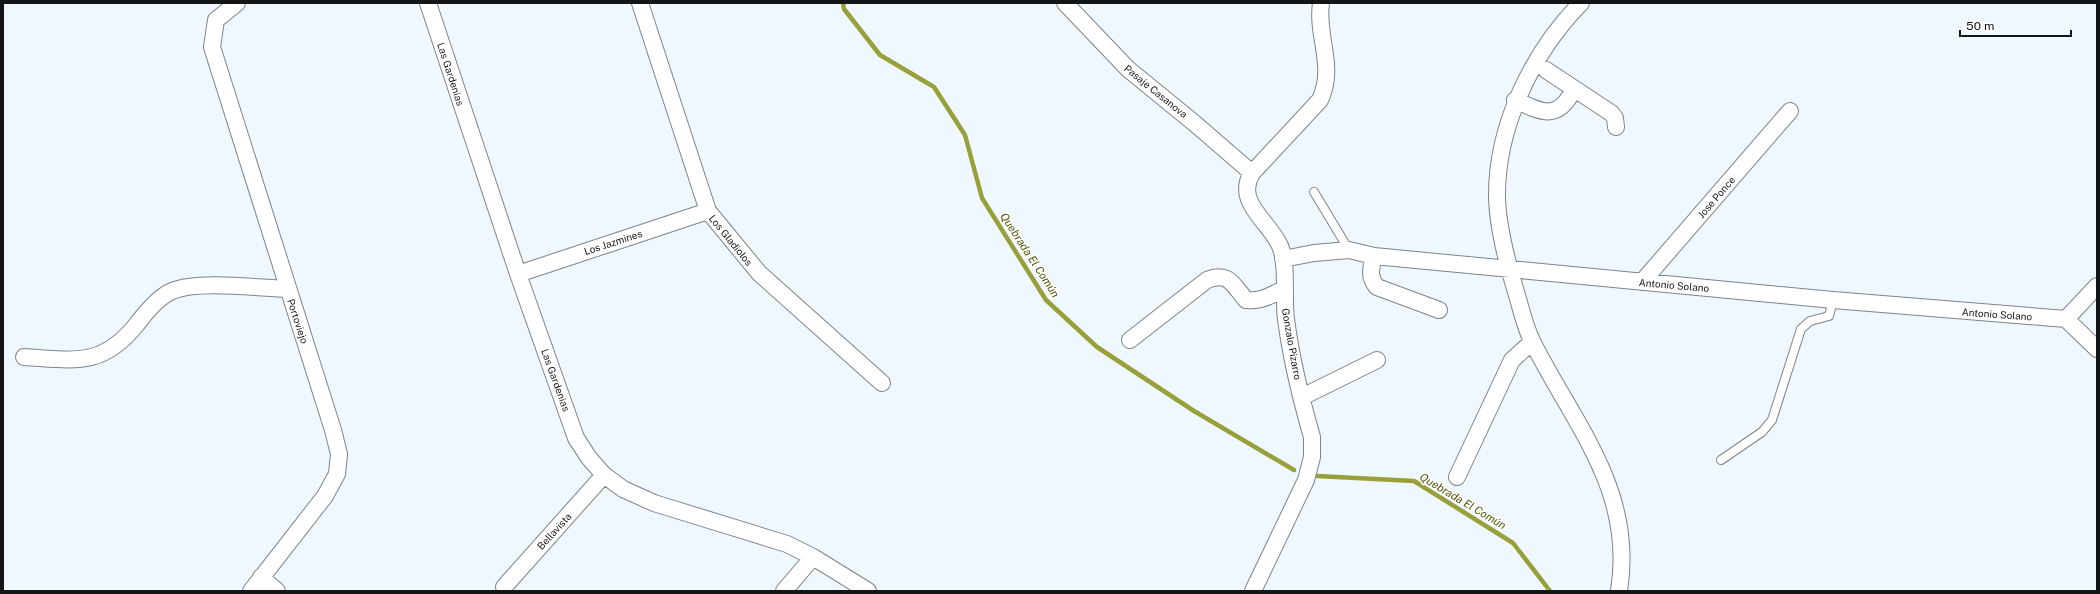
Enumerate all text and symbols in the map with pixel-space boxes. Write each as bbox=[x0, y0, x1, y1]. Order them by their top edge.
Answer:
scale bar bbox=[1960, 12, 2071, 38]
text: 50 m bbox=[1966, 19, 1994, 33]
street label: Las Gardenias bbox=[435, 41, 467, 107]
street label: Pasaje Casanova bbox=[1122, 62, 1190, 120]
street label: Jose Ponce bbox=[1695, 173, 1738, 220]
water label: Quebrada El Común bbox=[998, 210, 1062, 300]
street label: Los Gladiolos bbox=[707, 212, 755, 268]
street label: Los Jazmines bbox=[582, 227, 644, 257]
street label: Antonio Solano bbox=[1638, 276, 1710, 294]
street label: Portoviejo bbox=[285, 297, 311, 345]
street label: Antonio Solano bbox=[1961, 306, 2033, 322]
street label: Gonzalo Pizarro bbox=[1280, 307, 1304, 381]
street label: Las Gardenias bbox=[539, 347, 573, 413]
water label: Quebrada El Común bbox=[1418, 471, 1508, 531]
street label: Bellavista bbox=[534, 510, 574, 552]

